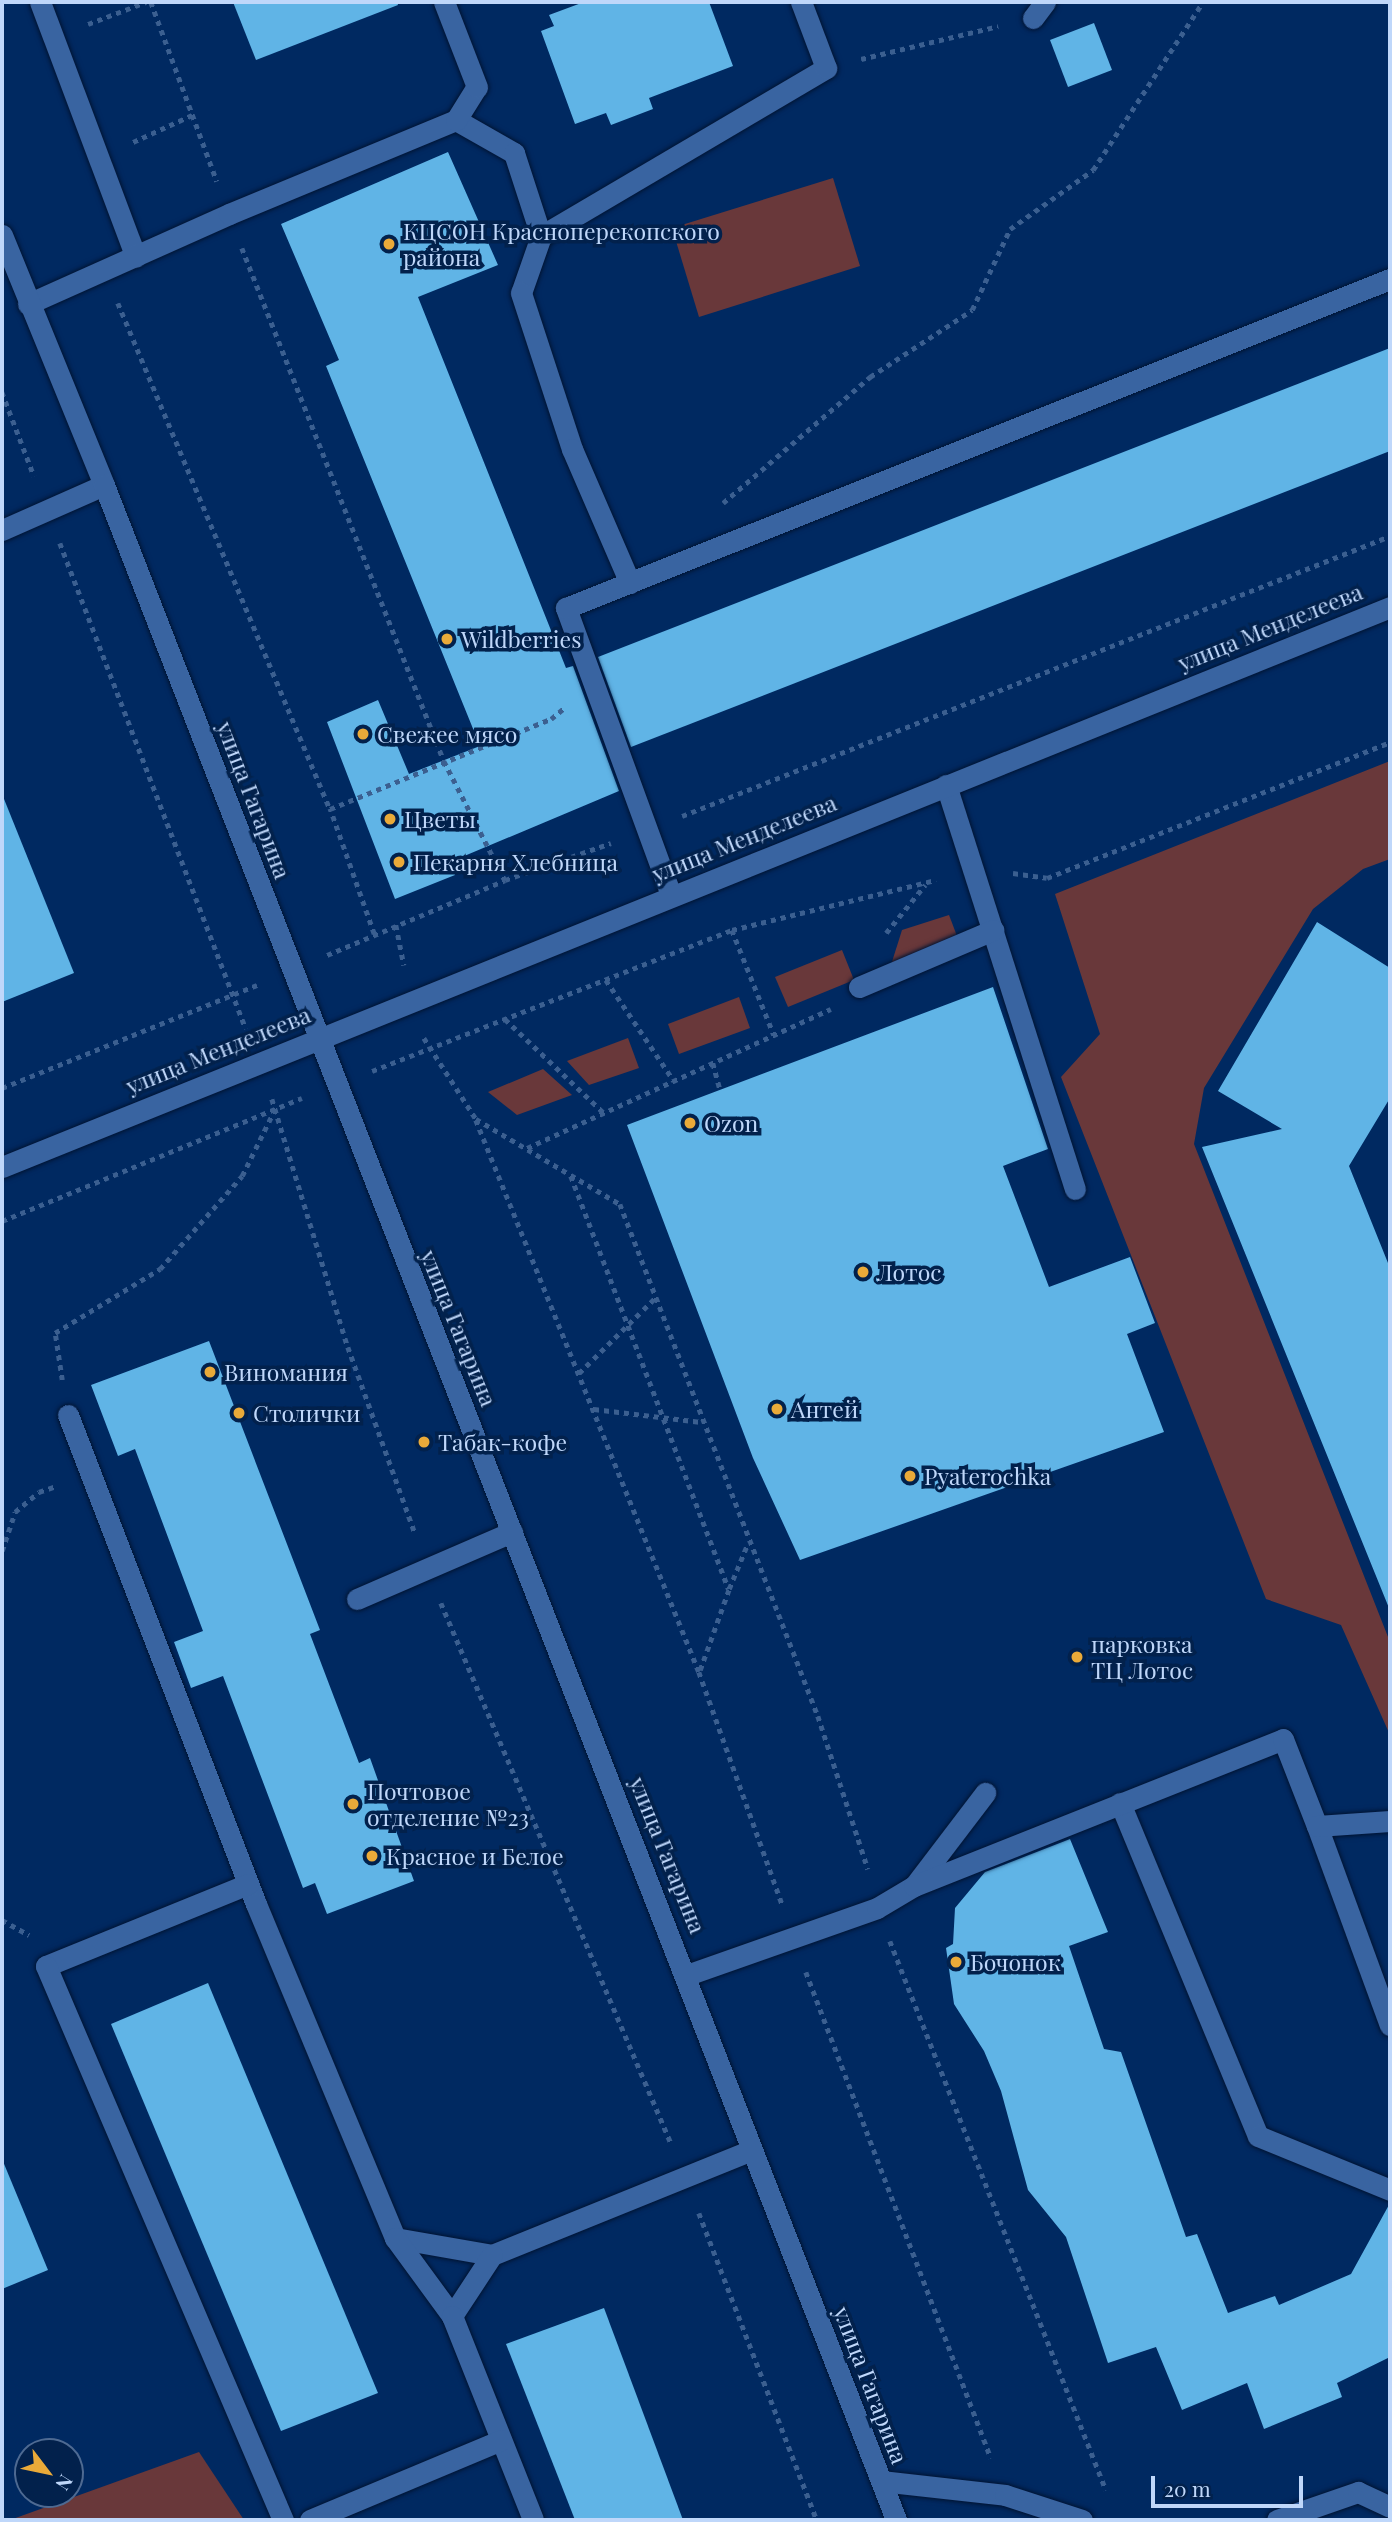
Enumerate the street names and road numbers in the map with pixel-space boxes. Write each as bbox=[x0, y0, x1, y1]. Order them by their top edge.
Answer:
street label: улица Менделеева bbox=[1174, 577, 1366, 677]
street label: улица Гагарина bbox=[211, 717, 297, 883]
street label: улица Менделеева bbox=[648, 788, 840, 888]
street label: улица Менделеева bbox=[122, 1000, 314, 1100]
street label: улица Гагарина bbox=[415, 1246, 503, 1410]
street label: улица Гагарина bbox=[624, 1773, 712, 1937]
street label: улица Гагарина bbox=[828, 2302, 914, 2468]

